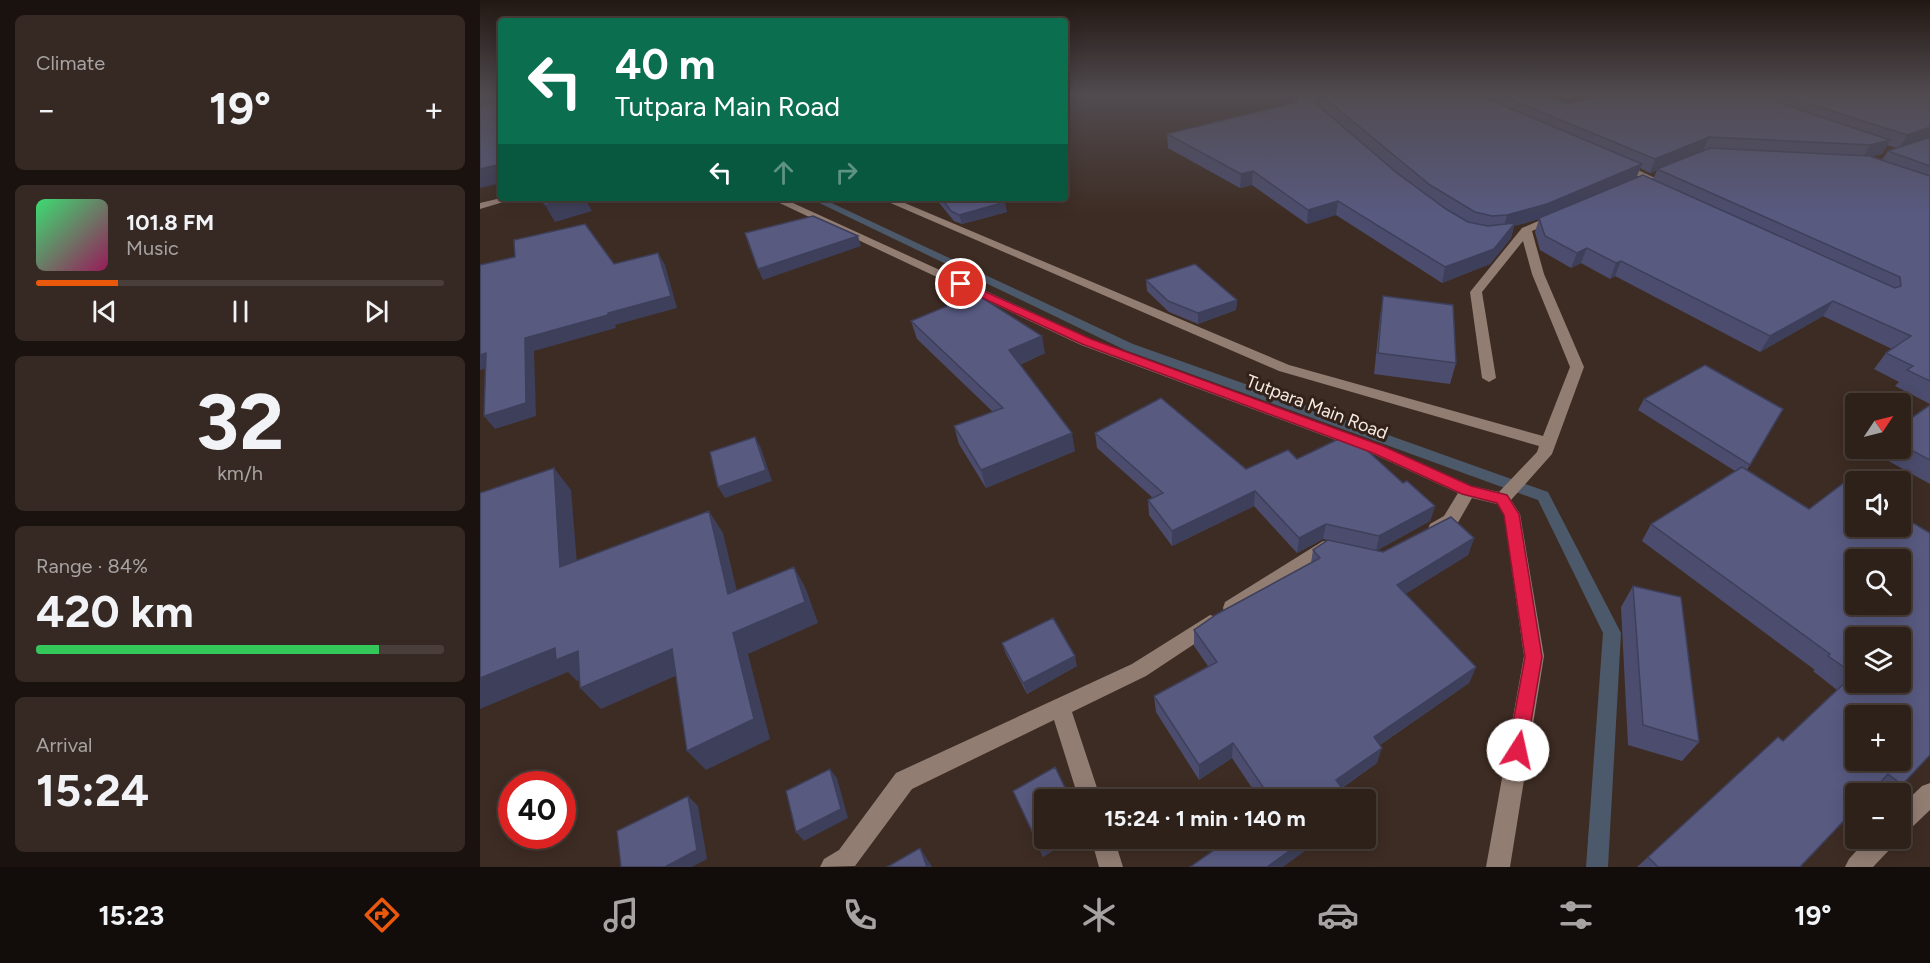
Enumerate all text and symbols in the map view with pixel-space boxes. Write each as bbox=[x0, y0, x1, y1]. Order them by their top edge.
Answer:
text: 40 m bbox=[615, 39, 715, 90]
icon: left bbox=[516, 42, 594, 120]
text: Climate bbox=[36, 51, 105, 75]
text: 19° bbox=[209, 81, 271, 135]
text: − bbox=[36, 90, 57, 129]
text: + bbox=[423, 90, 444, 129]
text: Tutpara Main Road bbox=[615, 90, 840, 123]
icon: left bbox=[704, 156, 737, 189]
icon: ahead bbox=[767, 156, 800, 189]
icon: right bbox=[830, 156, 863, 189]
text: 101.8 FM bbox=[126, 209, 214, 236]
text: Music bbox=[126, 236, 179, 260]
pin bbox=[935, 258, 986, 309]
icon: arrive bbox=[944, 267, 977, 300]
icon: previous bbox=[88, 295, 121, 328]
icon: pause bbox=[224, 295, 257, 328]
icon: next bbox=[360, 295, 393, 328]
street label: Tutpara Main Road bbox=[1243, 370, 1391, 444]
text: 32 bbox=[196, 375, 284, 469]
north arrow bbox=[1845, 393, 1911, 459]
map controls bbox=[1845, 393, 1911, 849]
text: km/h bbox=[217, 461, 263, 485]
button: sound bbox=[1845, 471, 1911, 537]
button: search bbox=[1845, 549, 1911, 615]
text: Range · 84% bbox=[36, 554, 148, 578]
text: 420 km bbox=[36, 584, 194, 638]
button: layers bbox=[1845, 627, 1911, 693]
button: + bbox=[1845, 705, 1911, 771]
position arrow bbox=[1486, 718, 1550, 782]
text: Arrival bbox=[36, 733, 92, 757]
text: 15:24 bbox=[36, 763, 149, 817]
speed limit sign: 40 bbox=[498, 771, 576, 849]
button: − bbox=[1845, 783, 1911, 849]
text: 15:24 · 1 min · 140 m bbox=[1104, 805, 1306, 832]
icon: directions bbox=[361, 894, 403, 936]
icon: music bbox=[600, 894, 642, 936]
icon: phone bbox=[839, 894, 881, 936]
icon: climate bbox=[1078, 894, 1120, 936]
icon: car bbox=[1317, 894, 1359, 936]
icon: filters bbox=[1555, 894, 1597, 936]
text: 15:23 bbox=[98, 899, 164, 932]
text: 19° bbox=[1794, 899, 1832, 932]

